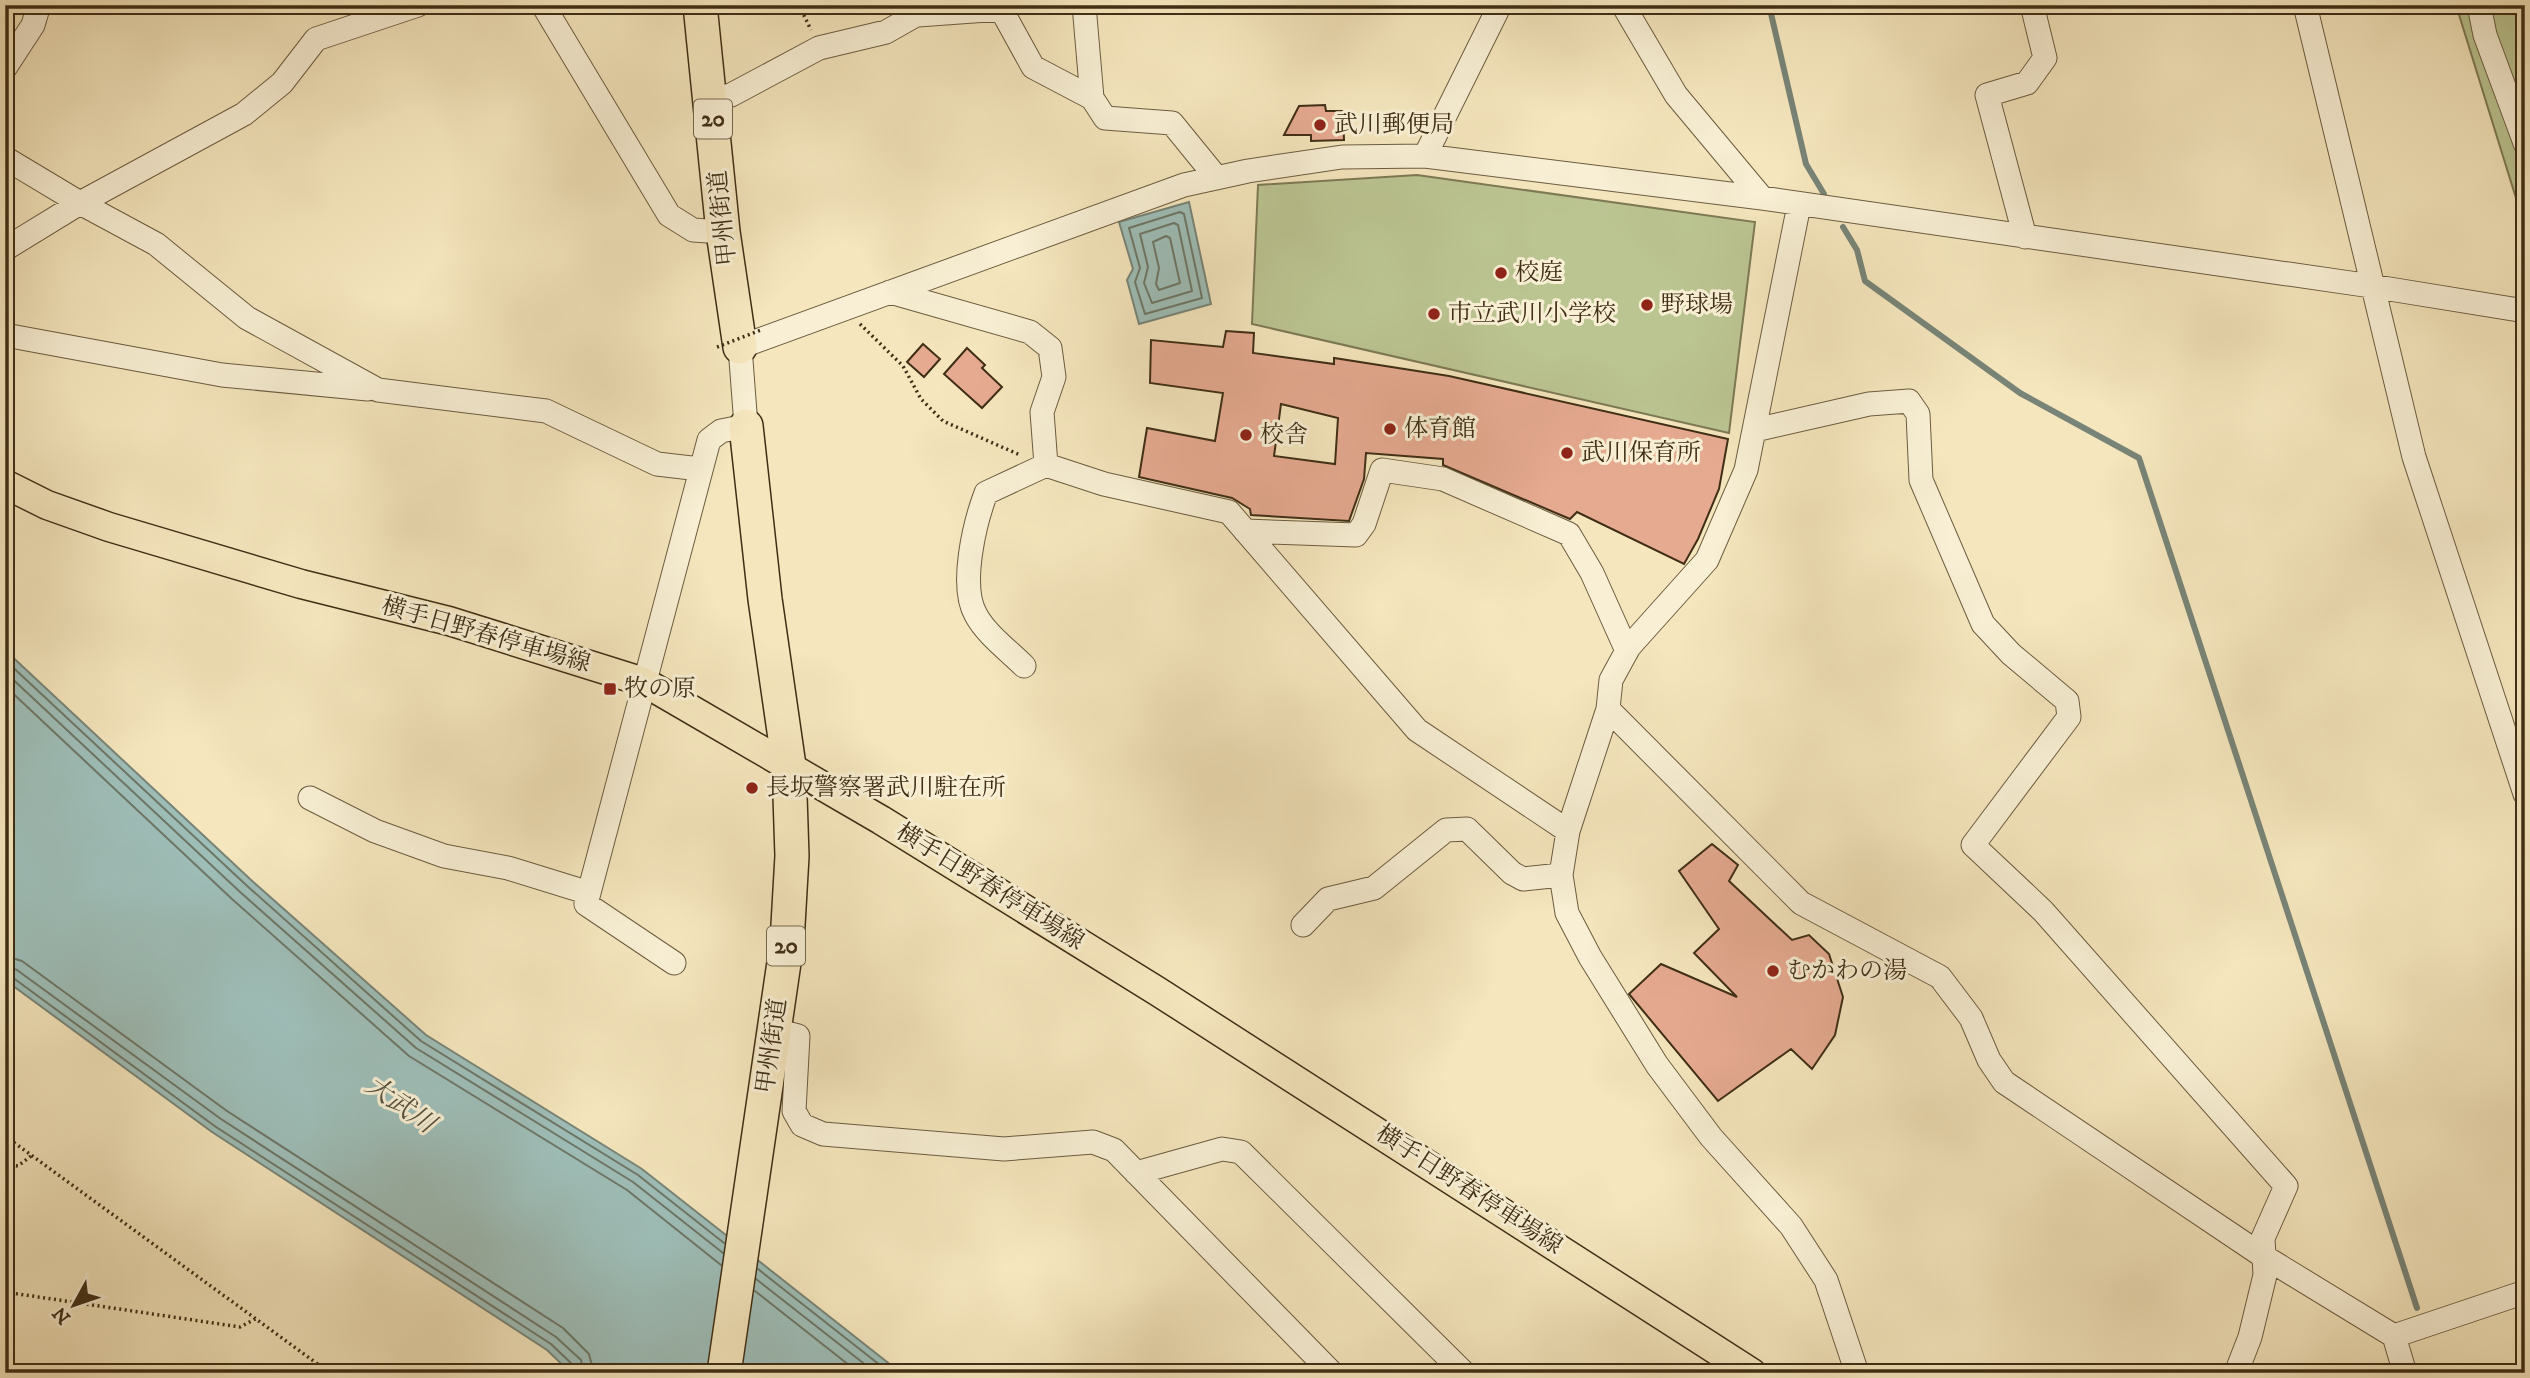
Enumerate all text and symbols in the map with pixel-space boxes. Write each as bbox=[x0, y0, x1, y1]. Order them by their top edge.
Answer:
road number: 20 bbox=[694, 100, 732, 138]
place label: 武川郵便局 bbox=[1334, 110, 1454, 140]
marker: 武川郵便局 bbox=[1312, 117, 1328, 133]
street label: 甲州街道 bbox=[703, 169, 743, 267]
place label: 校庭 bbox=[1515, 258, 1563, 288]
marker: 校庭 bbox=[1493, 265, 1509, 281]
place label: 野球場 bbox=[1661, 290, 1733, 320]
marker: 野球場 bbox=[1639, 297, 1655, 313]
place label: 市立武川小学校 bbox=[1448, 299, 1616, 329]
marker: 市立武川小学校 bbox=[1426, 306, 1442, 322]
place label: 体育館 bbox=[1404, 414, 1476, 444]
place label: 校舎 bbox=[1260, 420, 1308, 450]
marker: 体育館 bbox=[1382, 421, 1398, 437]
marker: 校舎 bbox=[1238, 427, 1254, 443]
place label: 武川保育所 bbox=[1581, 438, 1701, 468]
marker: 武川保育所 bbox=[1559, 445, 1575, 461]
street label: 横手日野春停車場線 bbox=[378, 591, 594, 679]
place label: 牧の原 bbox=[624, 674, 696, 704]
marker: 牧の原 bbox=[602, 681, 618, 697]
place label: 長坂警察署武川駐在所 bbox=[766, 773, 1006, 803]
marker: 長坂警察署武川駐在所 bbox=[744, 780, 760, 796]
street label: 横手日野春停車場線 bbox=[890, 817, 1090, 957]
road number: 20 bbox=[767, 926, 805, 965]
place label: むかわの湯 bbox=[1787, 956, 1907, 986]
marker: むかわの湯 bbox=[1765, 963, 1781, 979]
street label: 甲州街道 bbox=[750, 996, 794, 1096]
water label: 大武川 bbox=[359, 1069, 444, 1143]
street label: 横手日野春停車場線 bbox=[1370, 1119, 1568, 1261]
north arrow bbox=[38, 1270, 108, 1340]
text: N bbox=[48, 1301, 76, 1328]

